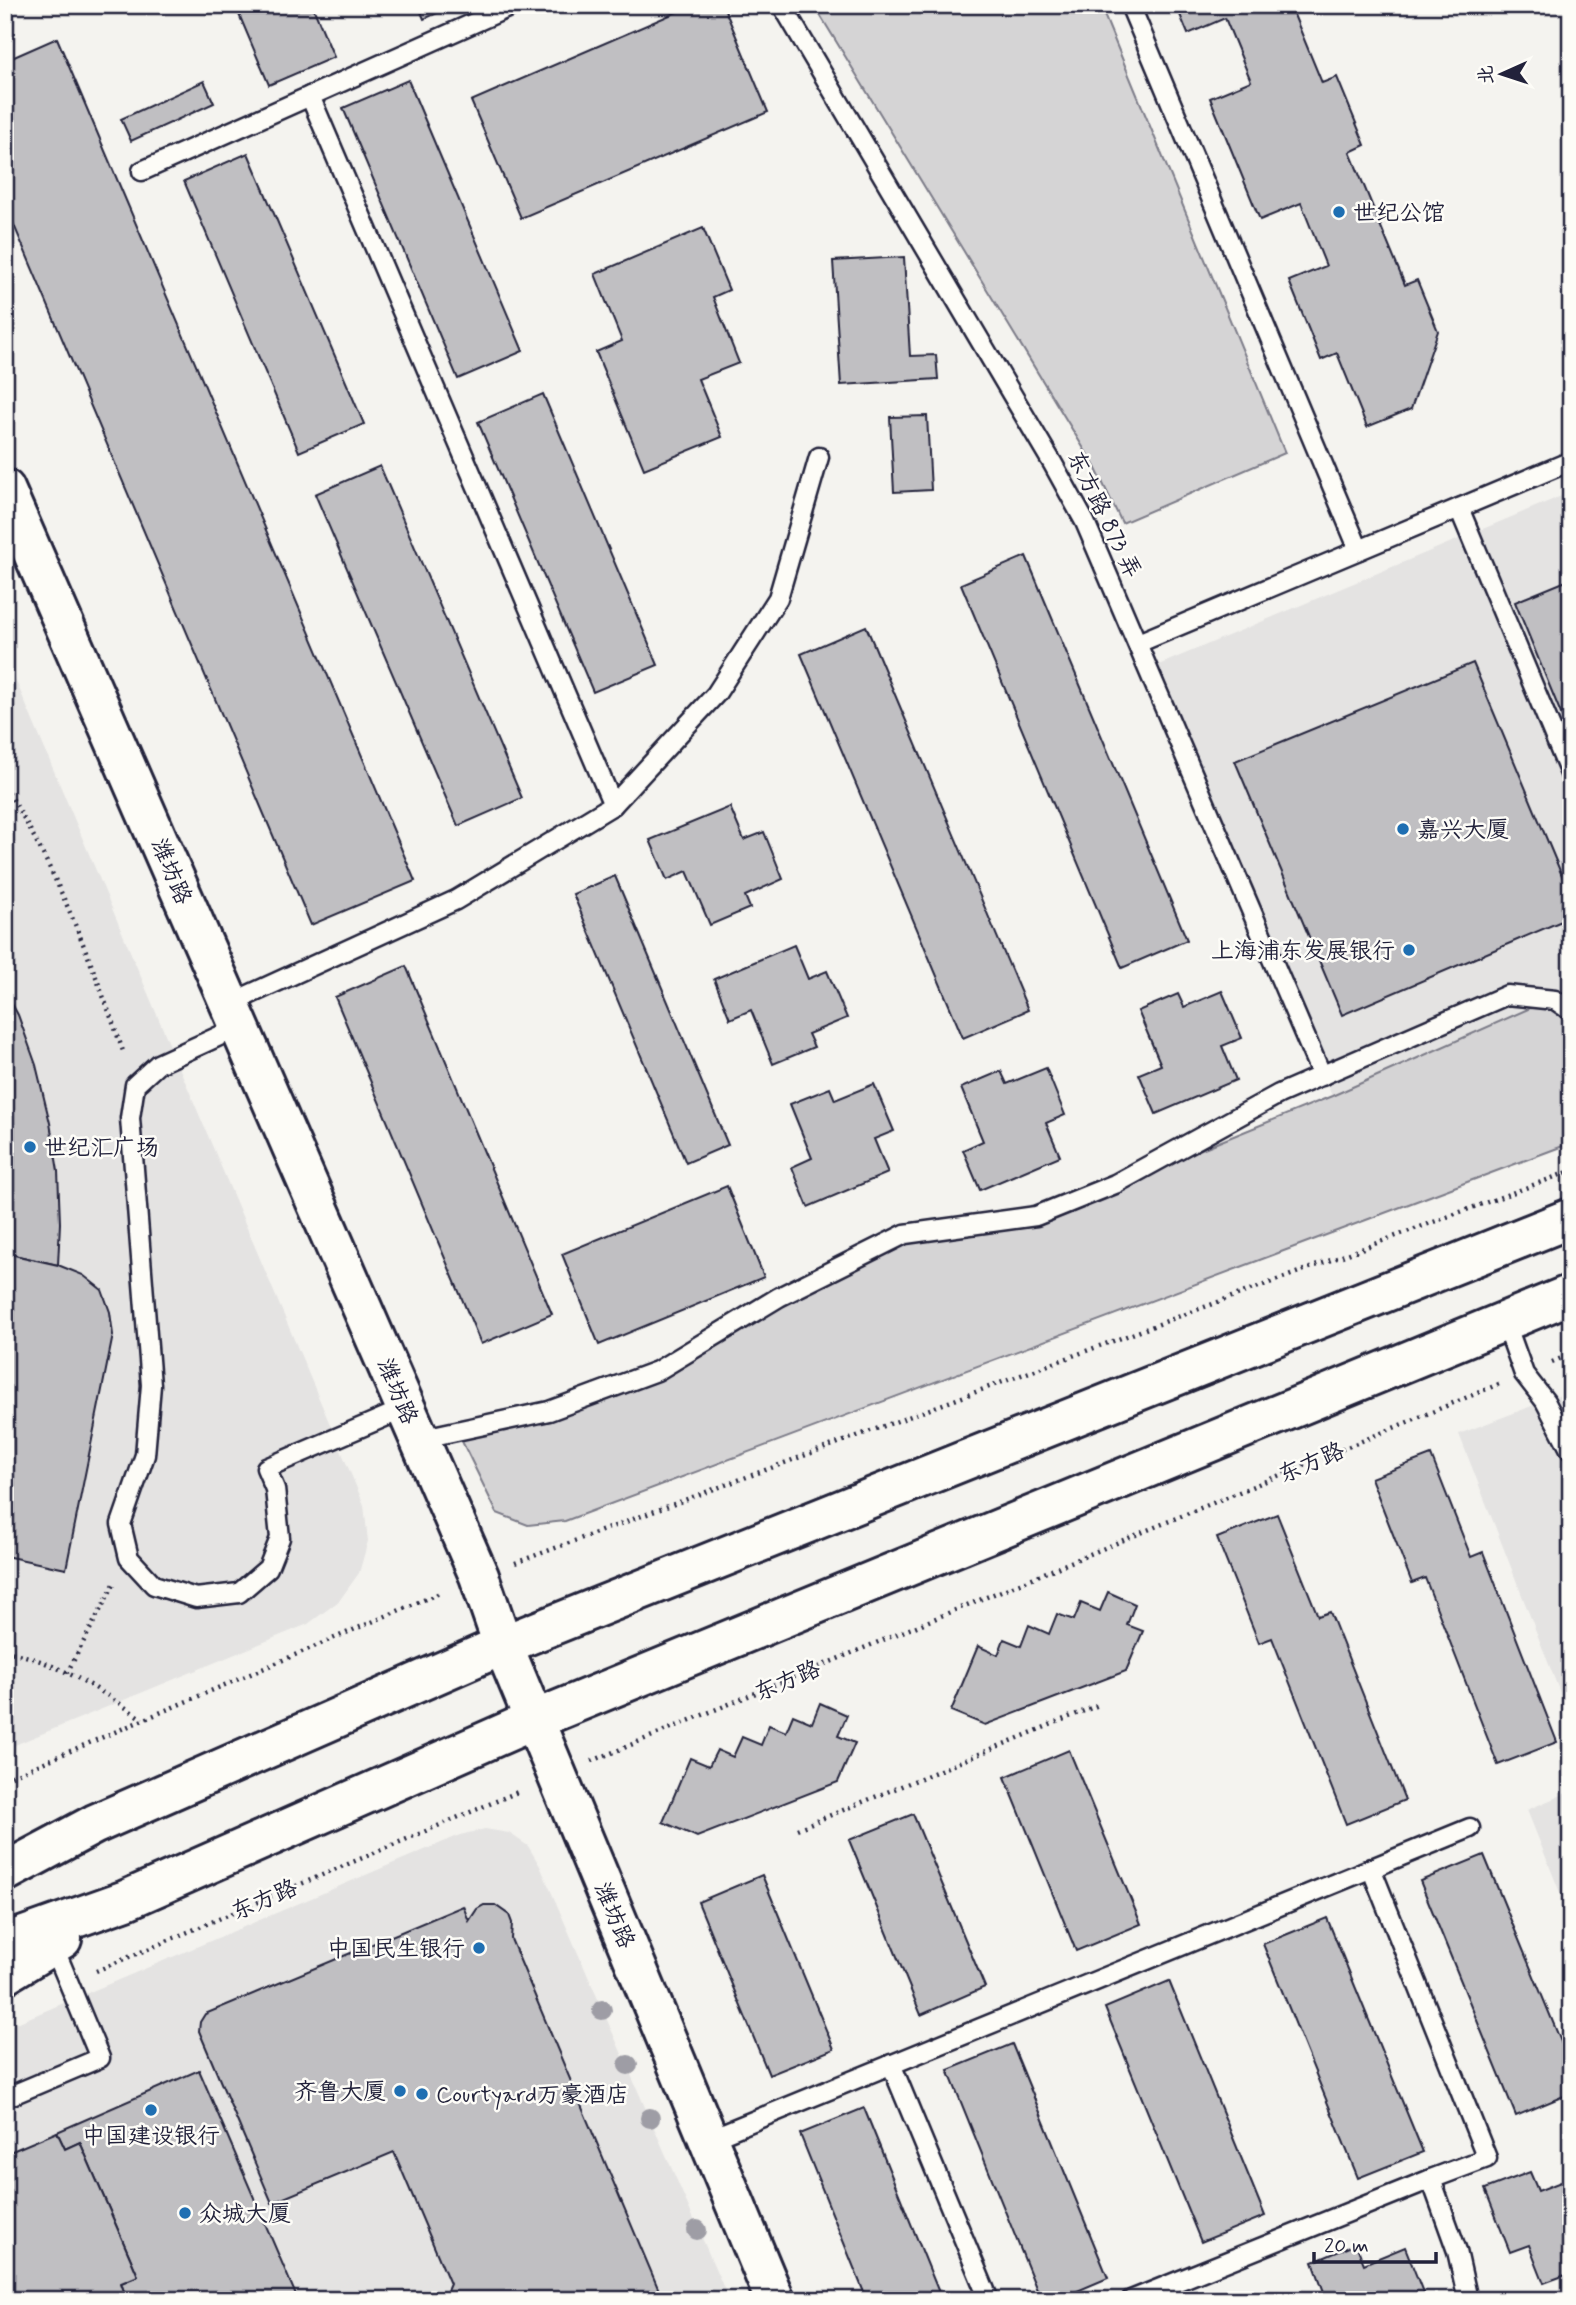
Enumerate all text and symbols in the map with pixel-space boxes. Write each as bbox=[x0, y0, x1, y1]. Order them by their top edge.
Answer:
north arrow bbox=[1468, 38, 1538, 108]
text: 北 bbox=[1474, 65, 1500, 85]
place label: 世纪公馆 bbox=[1353, 199, 1445, 229]
marker: 世纪公馆 bbox=[1331, 204, 1347, 220]
street label: 东方路 873 弄 bbox=[1059, 446, 1147, 584]
place label: 嘉兴大厦 bbox=[1417, 816, 1509, 846]
marker: 嘉兴大厦 bbox=[1395, 821, 1411, 837]
street label: 潍坊路 bbox=[143, 834, 197, 909]
place label: 上海浦东发展银行 bbox=[1211, 937, 1395, 967]
marker: 上海浦东发展银行 bbox=[1401, 942, 1417, 958]
place label: 世纪汇广场 bbox=[44, 1134, 159, 1164]
marker: 世纪汇广场 bbox=[22, 1139, 38, 1155]
street label: 潍坊路 bbox=[369, 1354, 423, 1429]
street label: 东方路 bbox=[1274, 1437, 1349, 1491]
street label: 东方路 bbox=[750, 1655, 825, 1709]
street label: 东方路 bbox=[227, 1874, 302, 1928]
street label: 潍坊路 bbox=[586, 1878, 640, 1953]
place label: 中国民生银行 bbox=[327, 1935, 465, 1965]
marker: 中国民生银行 bbox=[471, 1940, 487, 1956]
place label: 齐鲁大厦 bbox=[294, 2078, 386, 2108]
place label: Courtyard万豪酒店 bbox=[436, 2081, 629, 2111]
marker: 齐鲁大厦 bbox=[392, 2083, 408, 2099]
marker: Courtyard万豪酒店 bbox=[414, 2086, 430, 2102]
marker: 中国建设银行 bbox=[143, 2102, 159, 2118]
place label: 中国建设银行 bbox=[82, 2122, 220, 2152]
place label: 众城大厦 bbox=[199, 2200, 291, 2230]
marker: 众城大厦 bbox=[177, 2205, 193, 2221]
scale bar bbox=[1314, 2221, 1436, 2265]
text: 20 m bbox=[1324, 2232, 1369, 2260]

